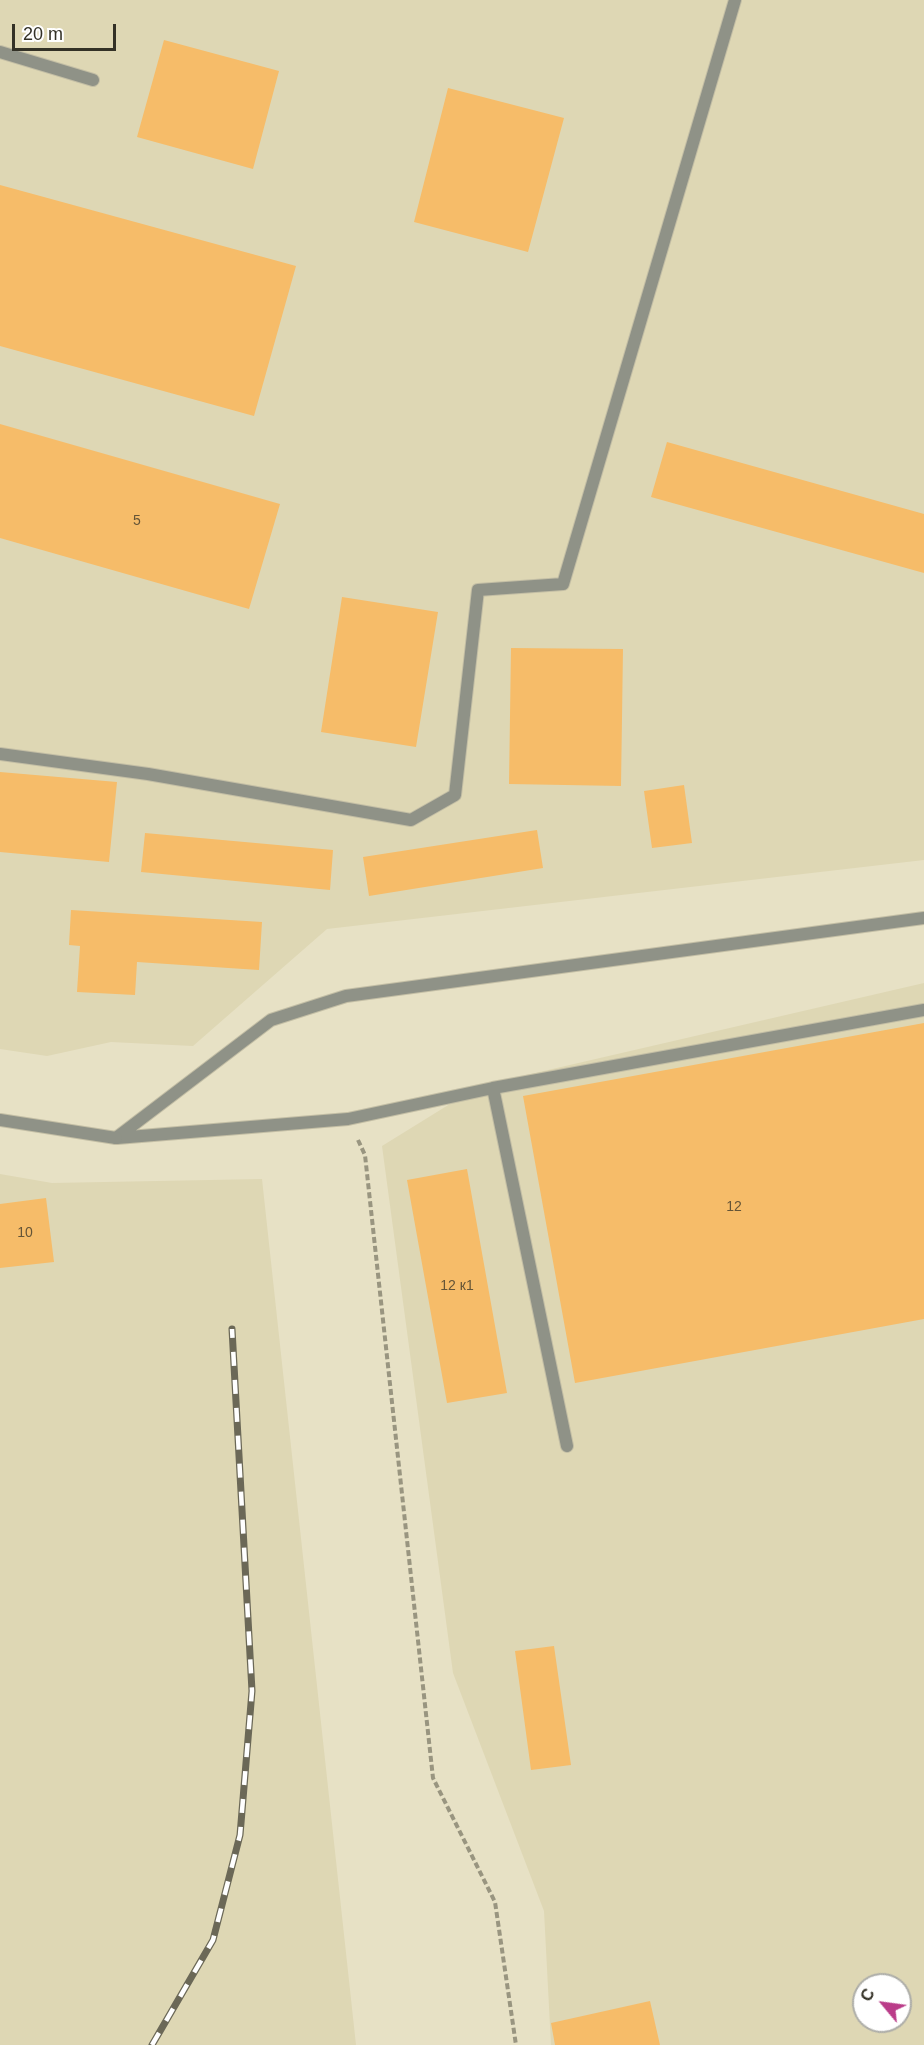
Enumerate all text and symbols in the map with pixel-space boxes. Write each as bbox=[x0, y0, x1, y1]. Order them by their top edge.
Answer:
scale bar bbox=[15, 12, 118, 50]
text: 20 m bbox=[23, 24, 63, 44]
house number: 5 bbox=[133, 513, 141, 529]
house number: 12 bbox=[726, 1199, 742, 1215]
house number: 10 bbox=[17, 1225, 33, 1241]
house number: 12 к1 bbox=[440, 1278, 474, 1294]
north arrow bbox=[852, 1973, 912, 2033]
text: С bbox=[857, 1986, 878, 2004]

